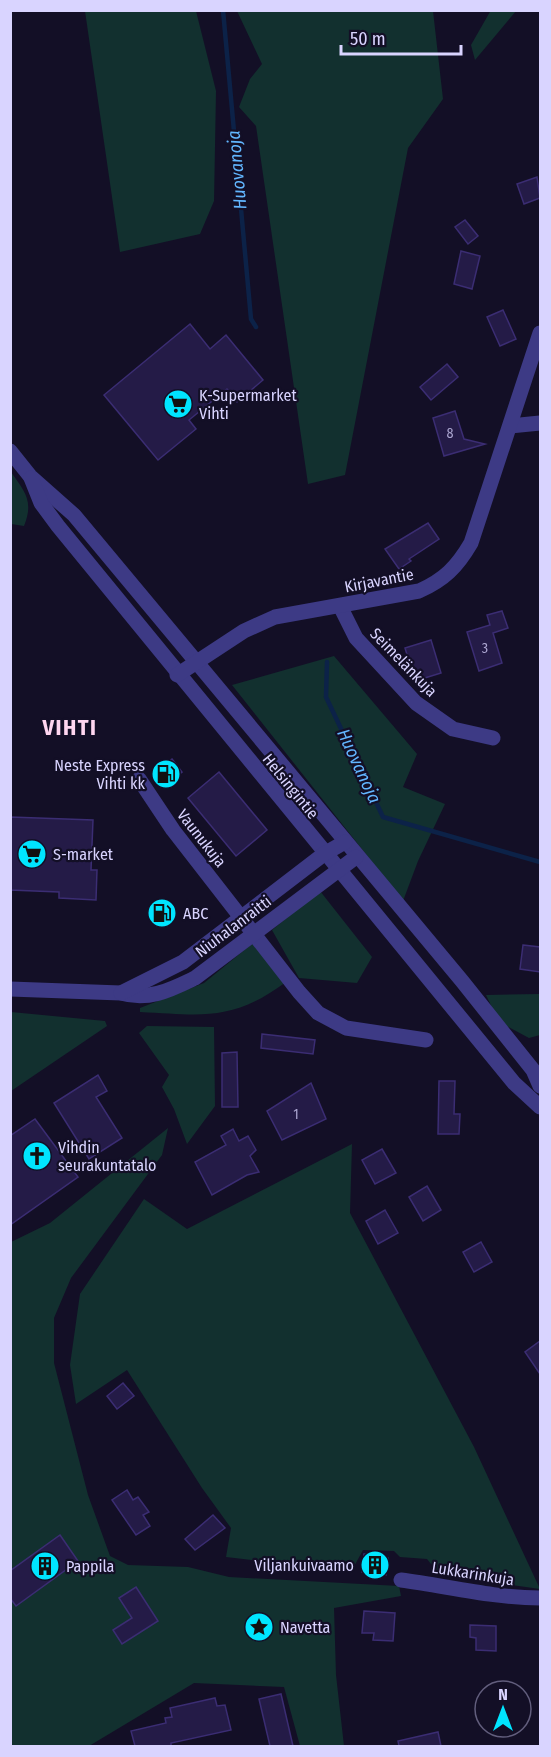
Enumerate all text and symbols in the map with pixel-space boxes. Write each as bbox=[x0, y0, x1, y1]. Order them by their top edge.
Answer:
scale bar bbox=[341, 18, 461, 56]
text: 50 m bbox=[350, 28, 386, 50]
water label: Huovanoja bbox=[223, 129, 251, 211]
place label: K-Supermarket Vihti bbox=[199, 386, 297, 423]
supermarket icon: K-Supermarket Vihti bbox=[162, 388, 194, 420]
house number: 8 bbox=[447, 425, 454, 442]
street label: Kirjavantie bbox=[343, 564, 415, 596]
street label: Seimelänkuja bbox=[366, 624, 441, 701]
house number: 3 bbox=[482, 640, 488, 657]
district label: VIHTI bbox=[42, 714, 97, 741]
water label: Huovanoja bbox=[332, 725, 386, 807]
street label: Helsingintie bbox=[259, 750, 323, 823]
place label: Neste Express Vihti kk bbox=[54, 756, 146, 793]
fuel station icon: Neste Express Vihti kk bbox=[150, 758, 182, 790]
street label: Vaunukuja bbox=[173, 806, 230, 871]
supermarket icon: S-market bbox=[16, 838, 48, 870]
place label: S-market bbox=[53, 845, 114, 864]
street label: Niuhalanraitti bbox=[192, 892, 275, 961]
fuel station icon: ABC bbox=[146, 897, 178, 929]
place label: ABC bbox=[183, 904, 208, 923]
house number: 1 bbox=[293, 1106, 299, 1123]
place label: Vihdin seurakuntatalo bbox=[58, 1138, 157, 1175]
church icon: Vihdin seurakuntatalo bbox=[21, 1140, 53, 1172]
building icon: Viljankuivaamo bbox=[359, 1549, 391, 1581]
building icon: Pappila bbox=[29, 1550, 61, 1582]
place label: Viljankuivaamo bbox=[254, 1556, 354, 1575]
place label: Pappila bbox=[66, 1557, 115, 1576]
street label: Lukkarinkuja bbox=[430, 1558, 516, 1589]
place icon: Navetta bbox=[243, 1611, 275, 1643]
place label: Navetta bbox=[280, 1618, 331, 1637]
north arrow bbox=[473, 1679, 533, 1739]
text: N bbox=[498, 1685, 508, 1704]

